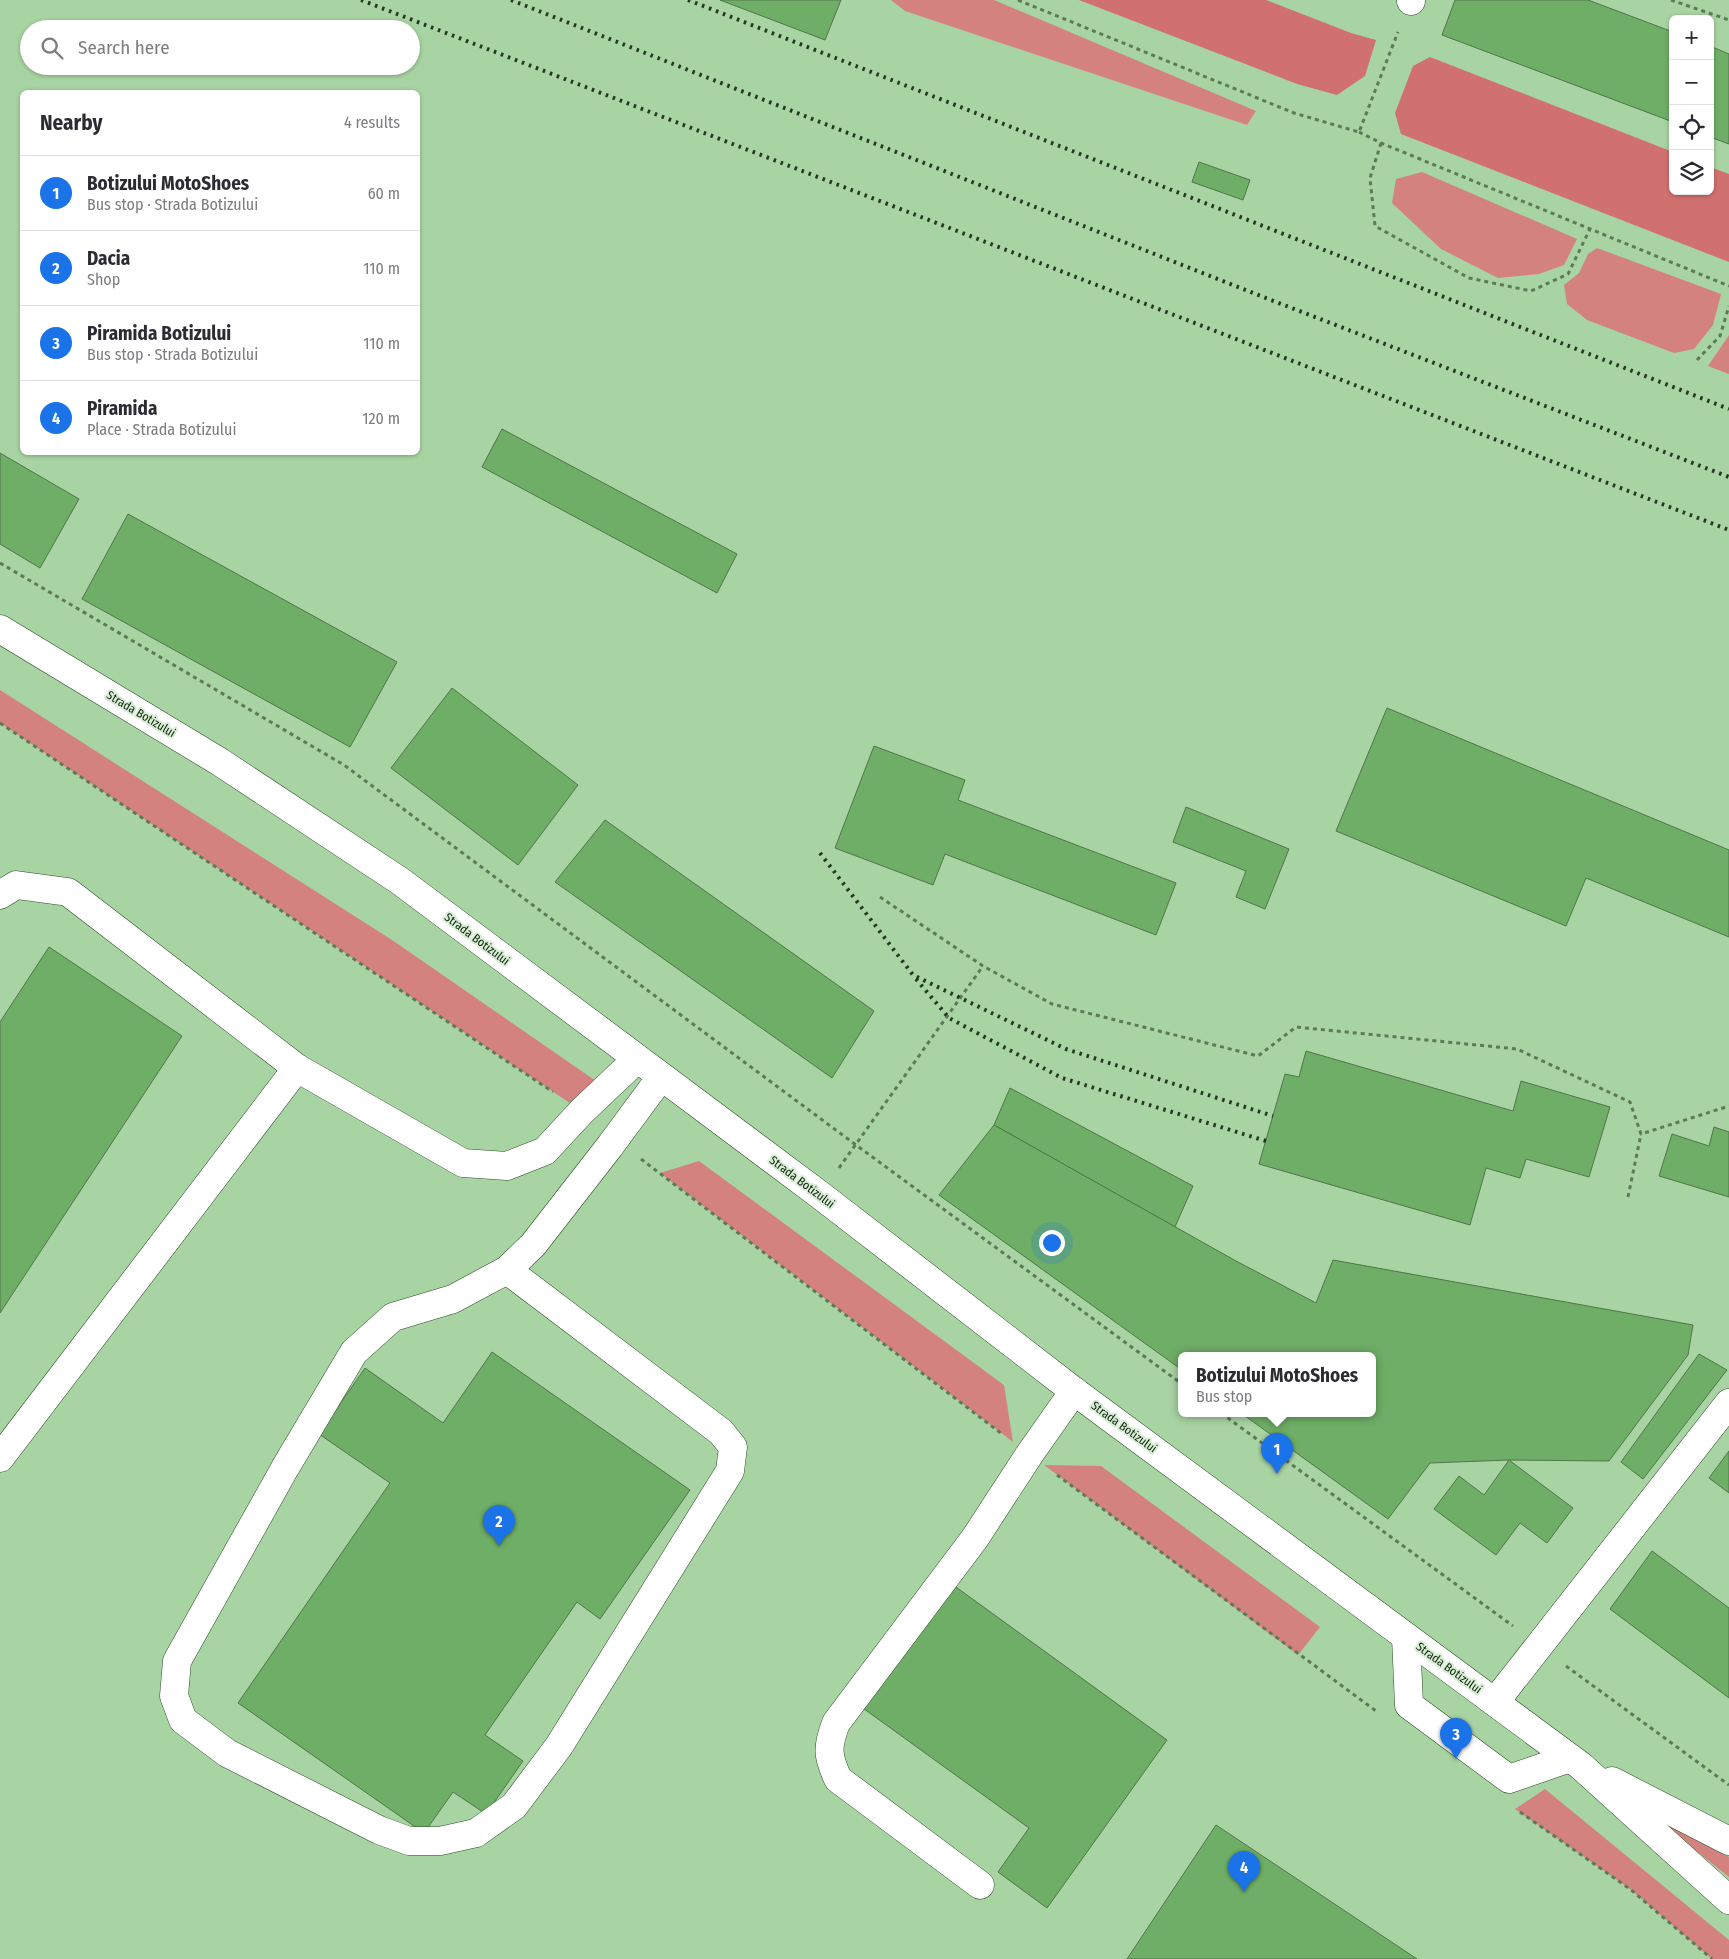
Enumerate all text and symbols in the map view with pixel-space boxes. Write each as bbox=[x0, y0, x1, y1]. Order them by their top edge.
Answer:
map controls bbox=[1669, 15, 1714, 195]
button: + bbox=[1669, 15, 1714, 60]
search box bbox=[20, 20, 420, 75]
icon: search bbox=[38, 34, 66, 62]
text: Search here bbox=[78, 36, 170, 59]
button: − bbox=[1669, 60, 1714, 105]
button: locate bbox=[1669, 105, 1714, 150]
text: Nearby bbox=[40, 110, 102, 136]
text: 4 results bbox=[344, 113, 400, 132]
button: layers bbox=[1669, 150, 1714, 195]
text: Botizului MotoShoes bbox=[87, 172, 249, 195]
text: 1 bbox=[53, 184, 59, 203]
text: 60 m bbox=[368, 184, 400, 203]
text: Bus stop · Strada Botizului bbox=[87, 195, 258, 214]
text: Dacia bbox=[87, 247, 130, 270]
text: 2 bbox=[52, 259, 60, 278]
text: 110 m bbox=[363, 259, 400, 278]
text: Shop bbox=[87, 270, 120, 289]
text: Piramida Botizului bbox=[87, 322, 231, 345]
text: 3 bbox=[52, 334, 60, 353]
text: 110 m bbox=[363, 334, 400, 353]
text: Bus stop · Strada Botizului bbox=[87, 345, 258, 364]
text: Piramida bbox=[87, 397, 157, 420]
text: 4 bbox=[52, 409, 60, 428]
text: 120 m bbox=[362, 409, 400, 428]
text: Place · Strada Botizului bbox=[87, 420, 236, 439]
street label: Strada Botizului bbox=[104, 688, 178, 740]
street label: Strada Botizului bbox=[442, 910, 512, 968]
street label: Strada Botizului bbox=[767, 1153, 837, 1211]
your location bbox=[1039, 1230, 1065, 1256]
popup bbox=[1178, 1352, 1376, 1417]
text: Botizului MotoShoes bbox=[1196, 1364, 1358, 1387]
text: Bus stop bbox=[1196, 1387, 1252, 1406]
street label: Strada Botizului bbox=[1088, 1398, 1160, 1456]
pin: 1 bbox=[1261, 1433, 1293, 1474]
pin: 2 bbox=[483, 1505, 515, 1546]
street label: Strada Botizului bbox=[1413, 1639, 1485, 1697]
pin: 3 bbox=[1440, 1718, 1472, 1759]
pin: 4 bbox=[1228, 1851, 1260, 1892]

